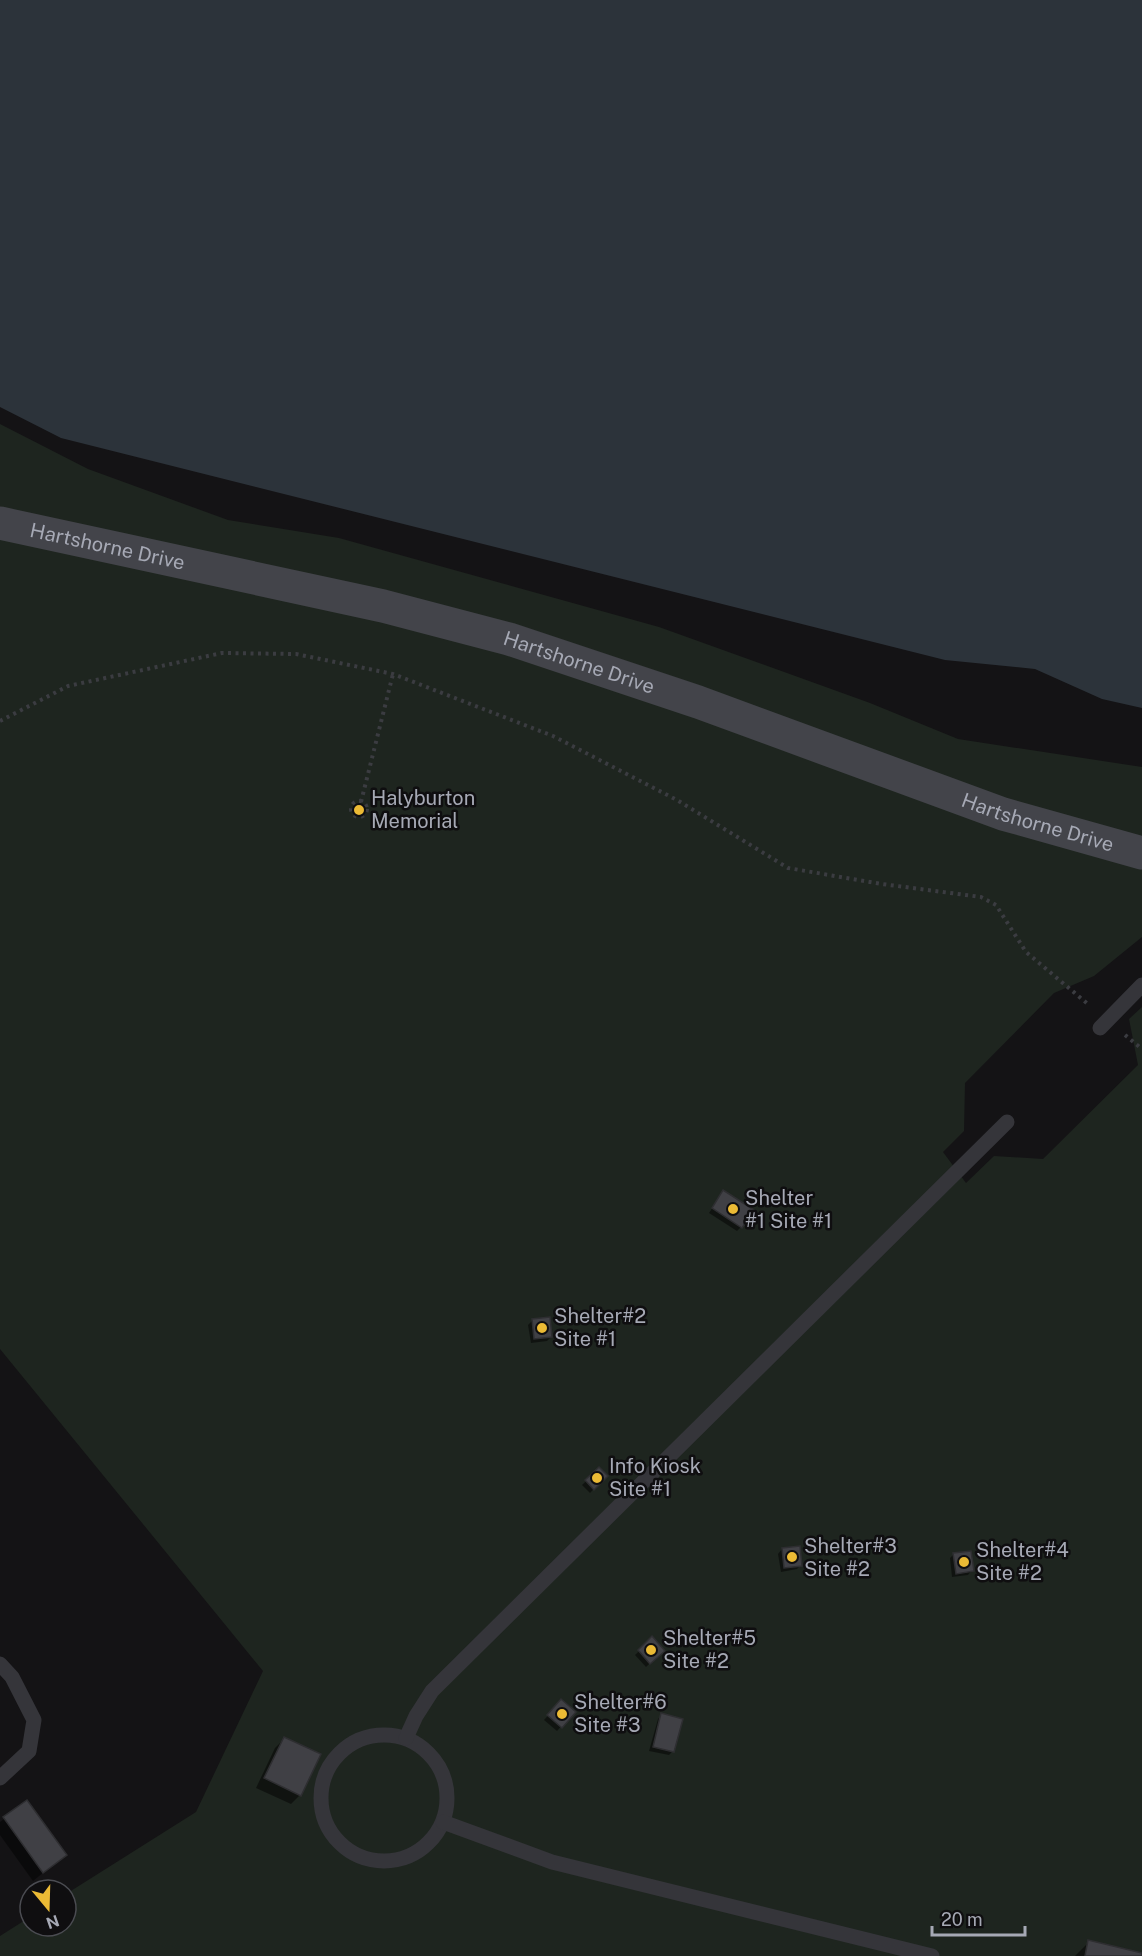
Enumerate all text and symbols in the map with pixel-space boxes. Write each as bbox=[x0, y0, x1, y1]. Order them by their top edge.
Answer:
street label: Hartshorne Drive bbox=[28, 518, 187, 575]
street label: Hartshorne Drive bbox=[500, 626, 658, 699]
place label: Halyburton Memorial bbox=[371, 786, 475, 833]
street label: Hartshorne Drive bbox=[958, 788, 1117, 857]
marker: Halyburton Memorial bbox=[352, 803, 366, 817]
place label: Shelter #1 Site #1 bbox=[745, 1186, 832, 1233]
marker: Shelter #1 Site #1 bbox=[726, 1202, 740, 1216]
place label: Shelter#2 Site #1 bbox=[554, 1304, 646, 1351]
marker: Shelter#2 Site #1 bbox=[535, 1321, 549, 1335]
place label: Info Kiosk Site #1 bbox=[609, 1454, 701, 1501]
marker: Info Kiosk Site #1 bbox=[590, 1471, 604, 1485]
place label: Shelter#3 Site #2 bbox=[804, 1534, 897, 1581]
place label: Shelter#4 Site #2 bbox=[976, 1538, 1069, 1585]
marker: Shelter#3 Site #2 bbox=[785, 1550, 799, 1564]
marker: Shelter#4 Site #2 bbox=[957, 1555, 971, 1569]
place label: Shelter#5 Site #2 bbox=[663, 1626, 756, 1673]
marker: Shelter#5 Site #2 bbox=[644, 1643, 658, 1657]
place label: Shelter#6 Site #3 bbox=[574, 1690, 667, 1737]
marker: Shelter#6 Site #3 bbox=[555, 1707, 569, 1721]
north arrow bbox=[18, 1878, 78, 1938]
scale bar bbox=[932, 1899, 1025, 1937]
text: 20 m bbox=[941, 1909, 983, 1930]
text: N bbox=[44, 1911, 62, 1933]

